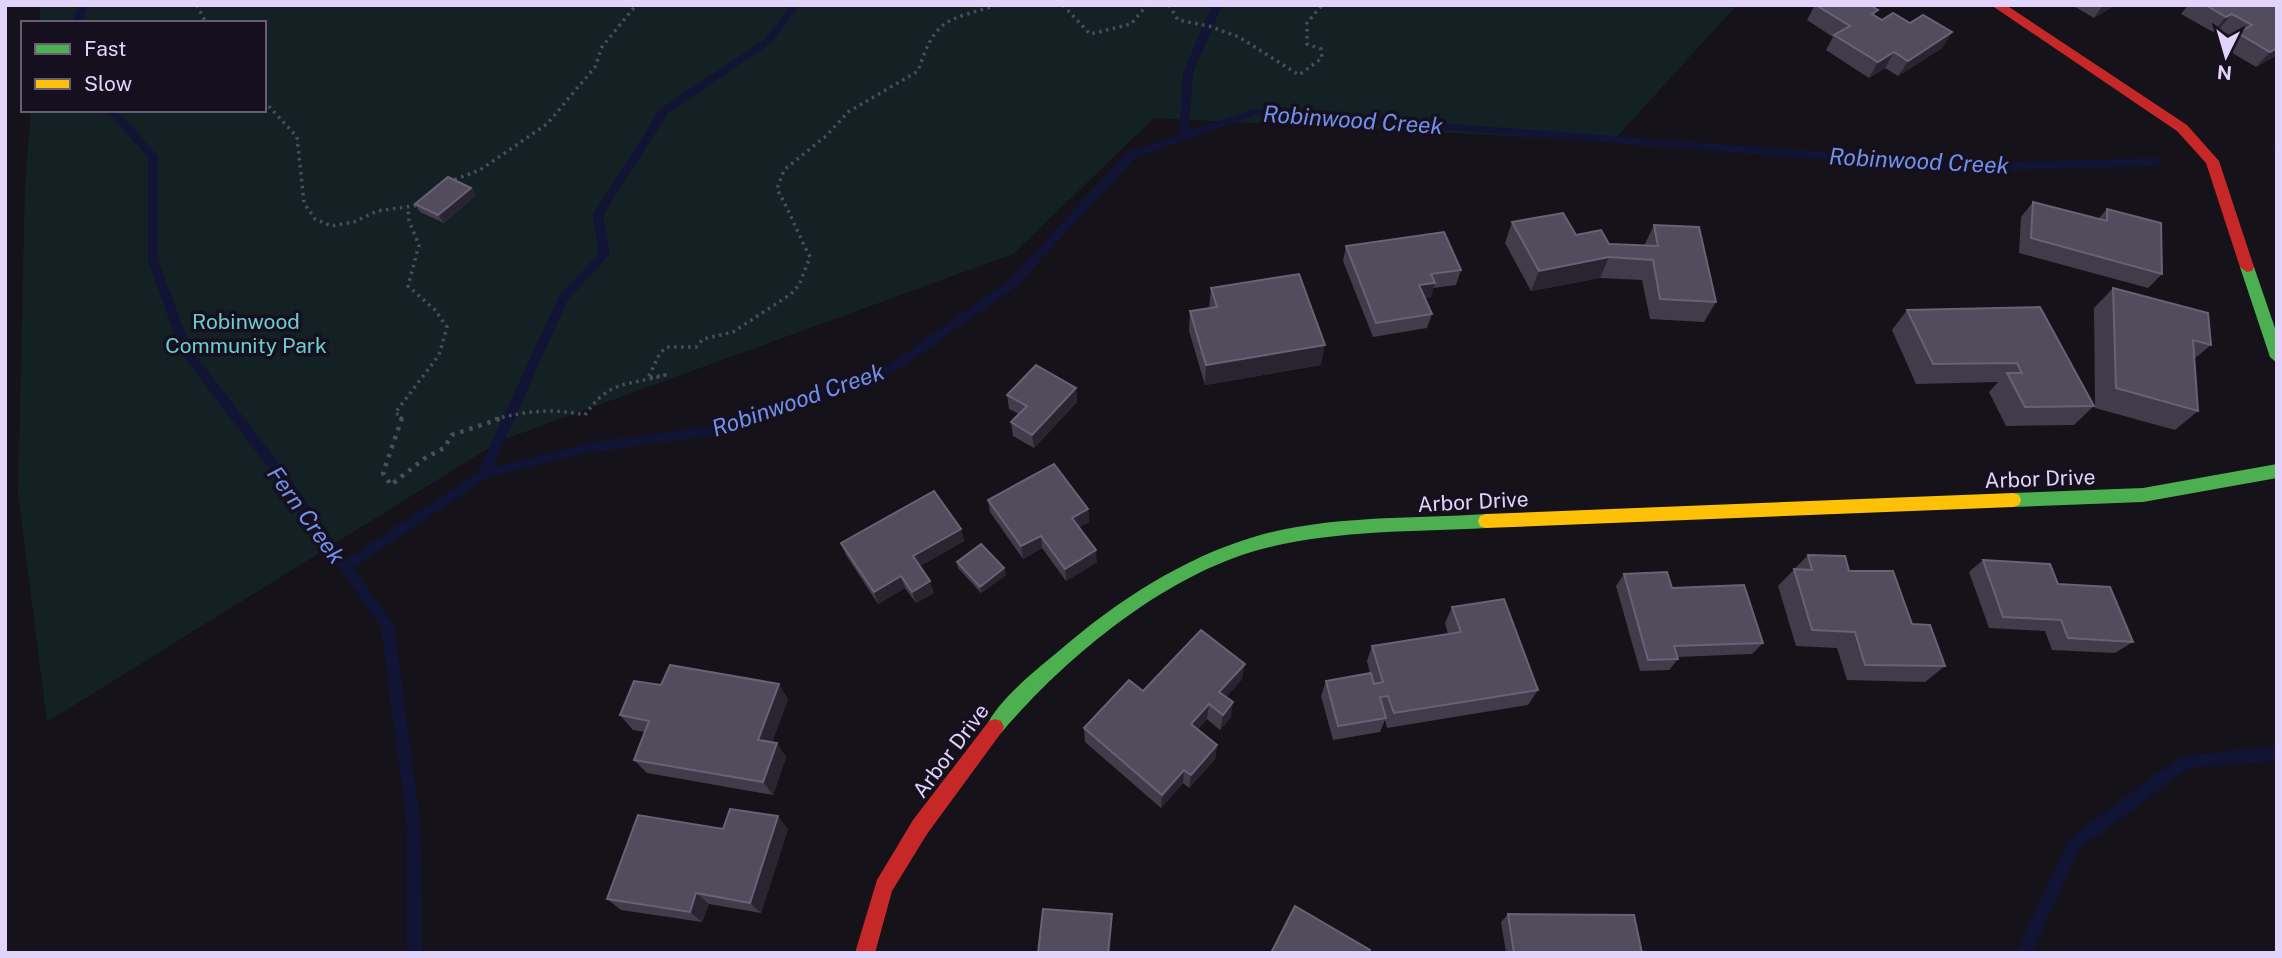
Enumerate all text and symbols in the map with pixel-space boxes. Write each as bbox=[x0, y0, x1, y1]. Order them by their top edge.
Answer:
legend bbox=[21, 21, 266, 112]
north arrow bbox=[2191, 21, 2261, 91]
text: Fast bbox=[84, 36, 126, 61]
text: N bbox=[2216, 61, 2233, 85]
text: Slow bbox=[84, 71, 132, 96]
water label: Robinwood Creek bbox=[1262, 100, 1445, 139]
water label: Robinwood Creek bbox=[1828, 142, 2010, 179]
park label: Robinwood Community Park bbox=[165, 309, 327, 358]
water label: Robinwood Creek bbox=[708, 357, 888, 442]
water label: Fern Creek bbox=[262, 461, 351, 569]
street label: Arbor Drive bbox=[1984, 464, 2096, 493]
street label: Arbor Drive bbox=[1417, 486, 1529, 517]
street label: Arbor Drive bbox=[907, 699, 994, 803]

